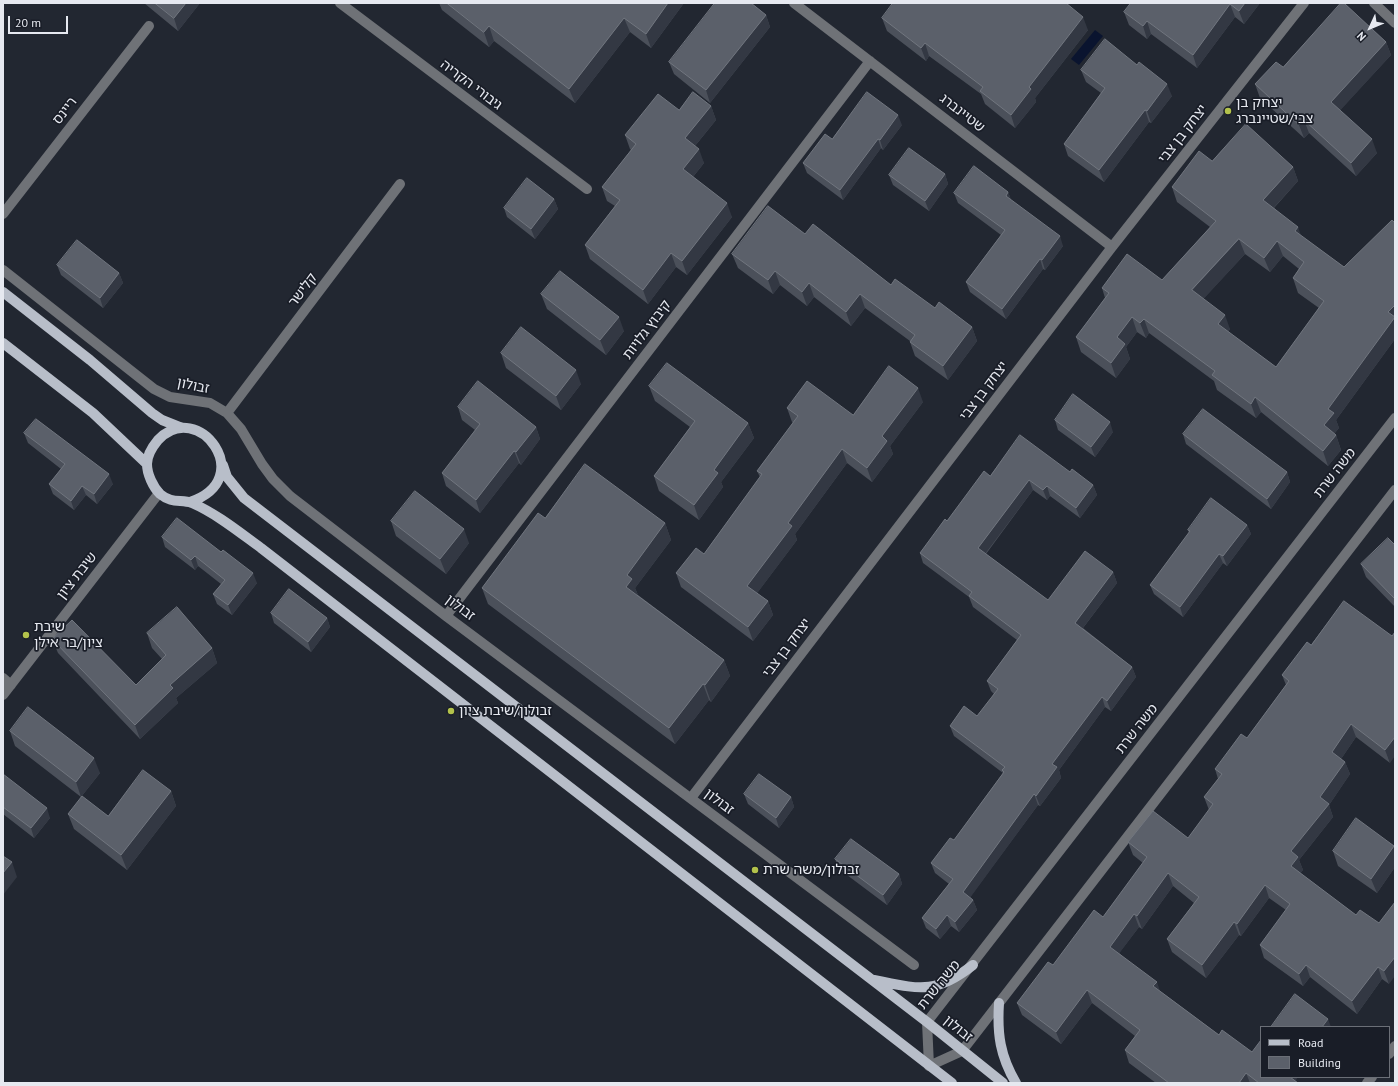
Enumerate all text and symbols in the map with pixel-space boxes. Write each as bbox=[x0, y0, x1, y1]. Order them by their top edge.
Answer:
scale bar bbox=[10, 8, 70, 34]
north arrow bbox=[1350, 8, 1390, 48]
text: 20 m bbox=[15, 15, 41, 30]
text: N bbox=[1354, 29, 1369, 44]
street label: גיבורי הקריה bbox=[437, 56, 505, 114]
street label: שטיינברג bbox=[936, 90, 988, 136]
street label: ריינס bbox=[49, 94, 81, 128]
place label: יצחק בן צבי/שטיינברג bbox=[1236, 95, 1313, 128]
street label: יצחק בן צבי bbox=[1155, 101, 1211, 167]
marker: יצחק בן צבי/שטיינברג bbox=[1223, 106, 1233, 116]
street label: קלישר bbox=[285, 270, 321, 310]
street label: קיבוץ גלויות bbox=[619, 297, 675, 363]
street label: יצחק בן צבי bbox=[956, 358, 1012, 424]
street label: זבולון bbox=[175, 374, 211, 398]
street label: משה שרת bbox=[1310, 445, 1360, 501]
street label: שיבת ציון bbox=[53, 549, 101, 603]
street label: זבולון bbox=[442, 591, 478, 625]
street label: יצחק בן צבי bbox=[759, 615, 815, 681]
place label: שיבת ציון/בר אילן bbox=[34, 619, 103, 652]
marker: שיבת ציון/בר אילן bbox=[21, 630, 31, 640]
street label: משה שרת bbox=[1112, 701, 1162, 757]
place label: זבולון/שיבת ציון bbox=[459, 703, 552, 719]
marker: זבולון/שיבת ציון bbox=[446, 706, 456, 716]
street label: זבולון bbox=[701, 785, 737, 819]
place label: זבולון/משה שרת bbox=[763, 862, 859, 878]
marker: זבולון/משה שרת bbox=[750, 865, 760, 875]
street label: משה שרת bbox=[914, 957, 964, 1013]
street label: זבולון bbox=[940, 1012, 976, 1046]
legend bbox=[1260, 1026, 1390, 1078]
text: Road bbox=[1298, 1035, 1323, 1050]
text: Building bbox=[1298, 1055, 1341, 1070]

